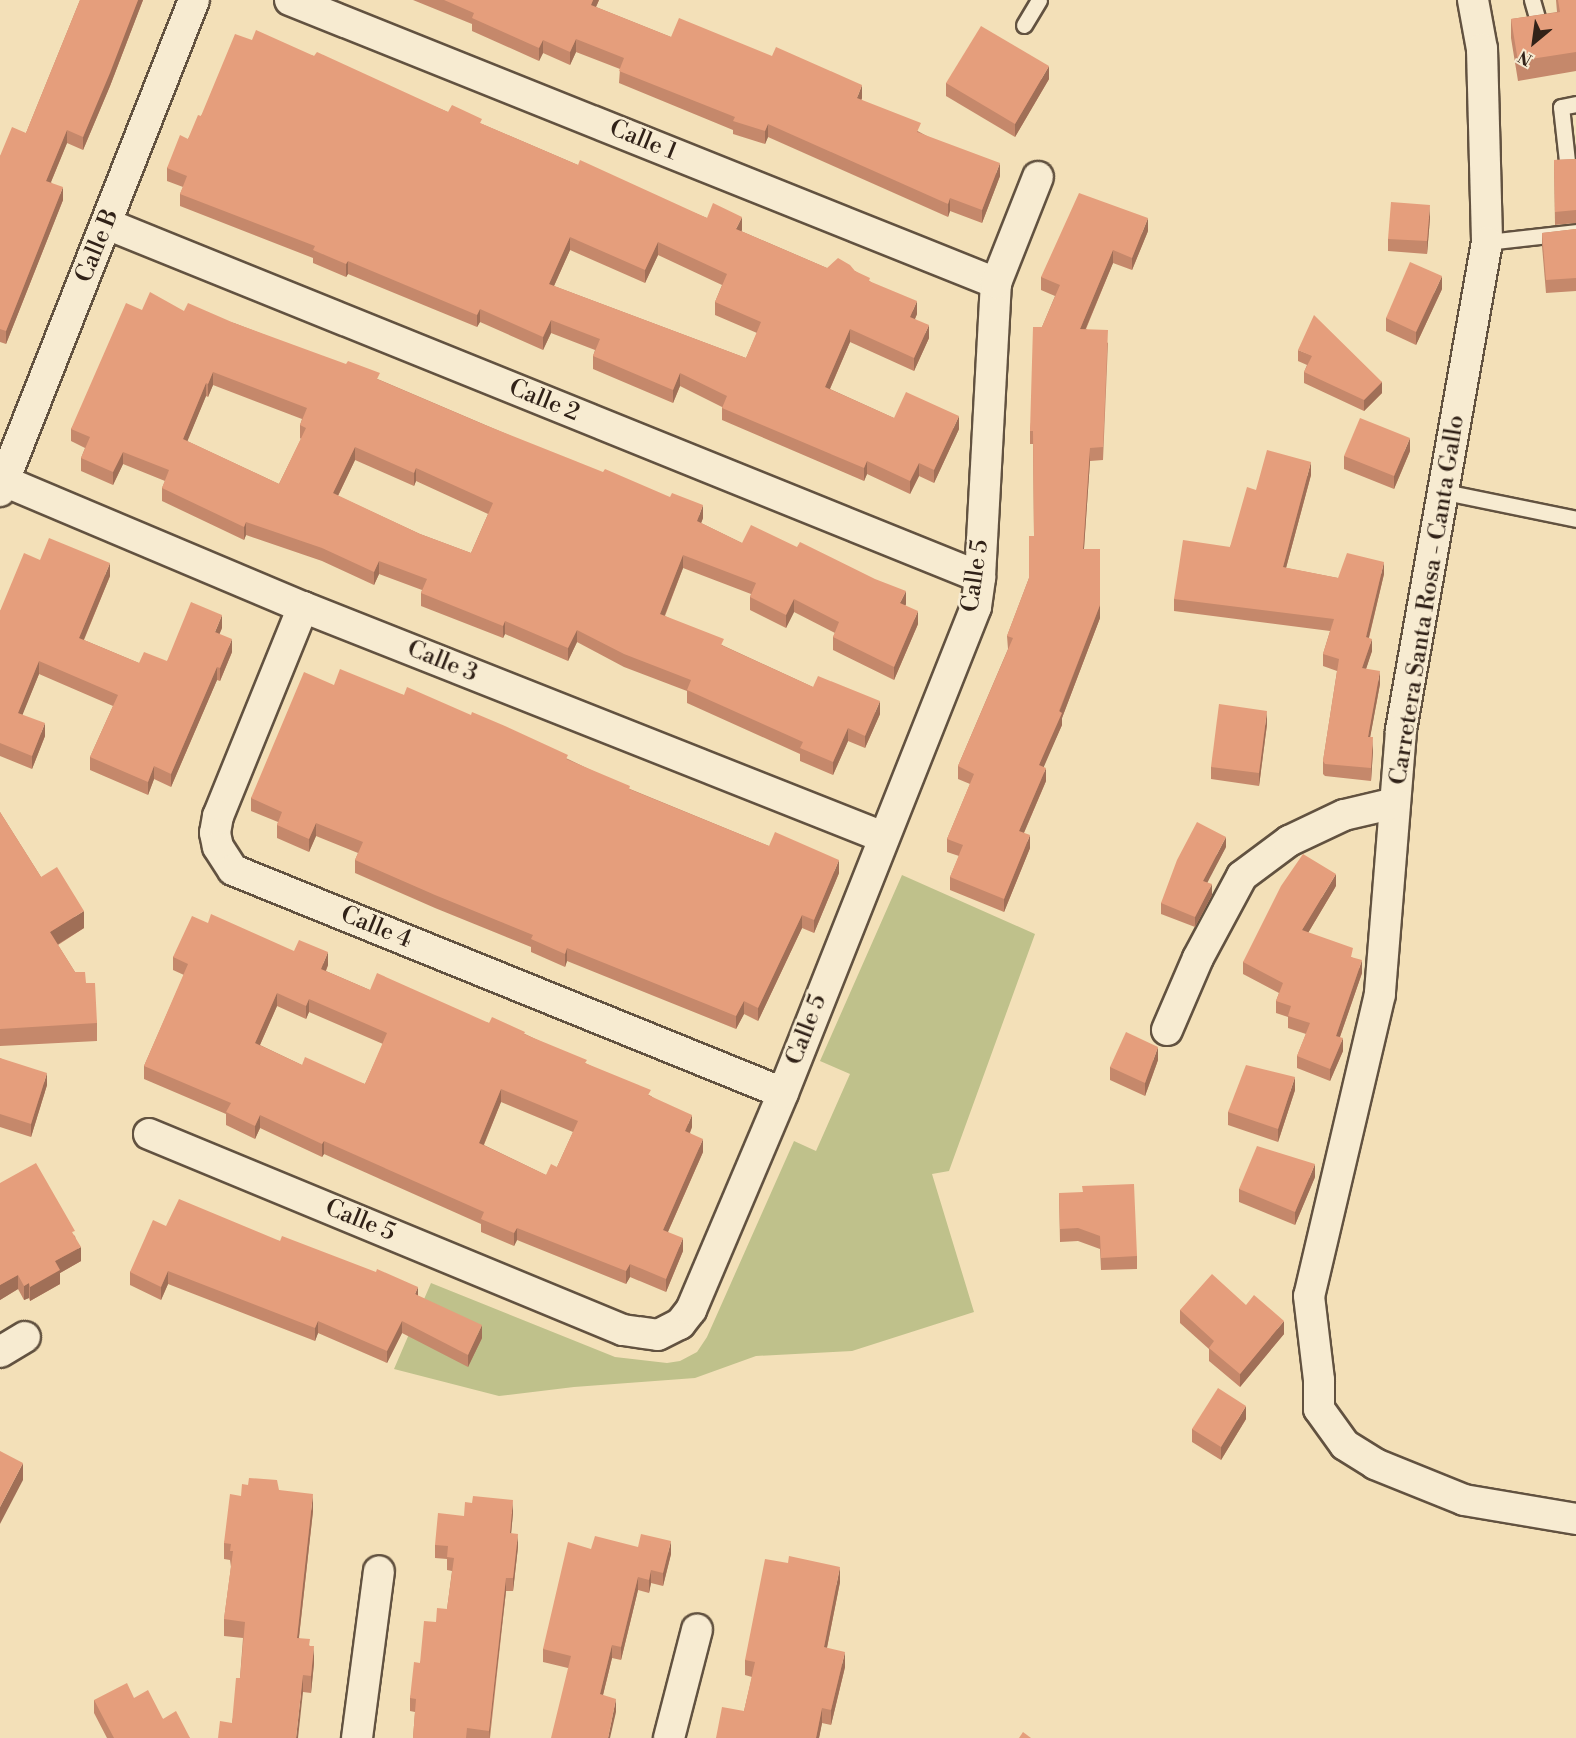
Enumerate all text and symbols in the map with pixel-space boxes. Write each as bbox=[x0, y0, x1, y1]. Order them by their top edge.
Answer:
north arrow bbox=[1504, 12, 1564, 72]
text: N bbox=[1515, 46, 1536, 70]
street label: Calle 1 bbox=[605, 114, 681, 168]
street label: Calle B bbox=[70, 205, 126, 287]
street label: Calle 2 bbox=[504, 374, 584, 428]
street label: Carretera Santa Rosa - Canta Gallo bbox=[1385, 413, 1471, 787]
street label: Calle 5 bbox=[957, 538, 995, 614]
street label: Calle 3 bbox=[403, 635, 481, 689]
street label: Calle 4 bbox=[336, 901, 416, 955]
street label: Calle 5 bbox=[780, 991, 834, 1069]
street label: Calle 5 bbox=[321, 1194, 399, 1248]

